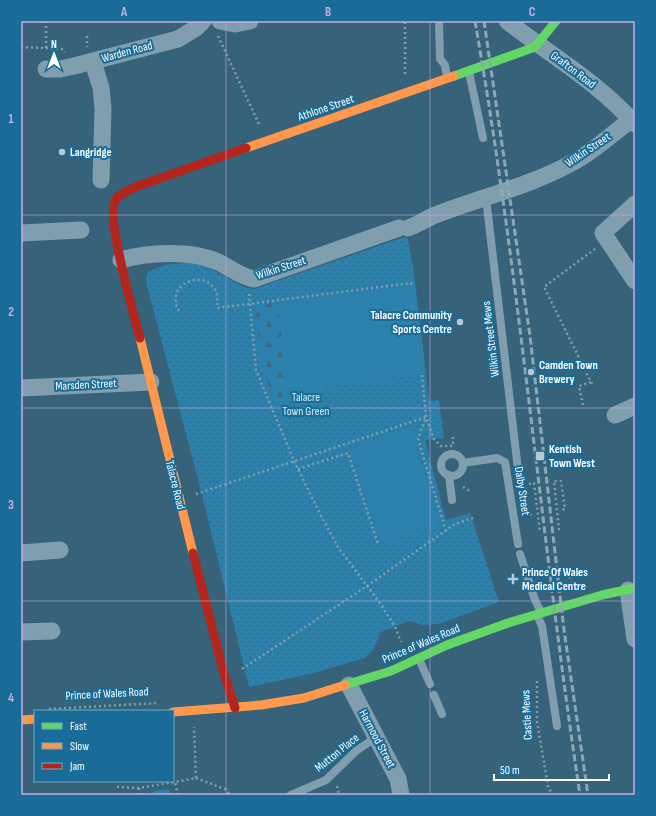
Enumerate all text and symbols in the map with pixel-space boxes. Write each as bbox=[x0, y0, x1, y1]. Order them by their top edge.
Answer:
text: A bbox=[120, 4, 128, 20]
text: B bbox=[325, 4, 331, 20]
text: C bbox=[529, 4, 536, 20]
north arrow bbox=[34, 34, 74, 74]
text: N bbox=[51, 38, 57, 51]
street label: Warden Road bbox=[100, 38, 154, 66]
street label: Grafton Road bbox=[547, 48, 599, 92]
street label: Athlone Street bbox=[295, 91, 356, 125]
text: 1 bbox=[8, 111, 14, 127]
street label: Wilkin Street bbox=[562, 129, 614, 171]
place label: Langridge bbox=[70, 145, 112, 160]
marker: Langridge bbox=[57, 147, 67, 157]
street label: Wilkin Street bbox=[254, 253, 308, 283]
street label: Wilkin Street Mews bbox=[479, 300, 503, 378]
text: 2 bbox=[8, 304, 14, 320]
place label: Talacre Community Sports Centre bbox=[370, 308, 452, 337]
marker: Talacre Community Sports Centre bbox=[455, 317, 465, 327]
place label: Camden Town Brewery bbox=[539, 358, 598, 387]
marker: Camden Town Brewery bbox=[526, 367, 536, 377]
street label: Marsden Street bbox=[55, 376, 117, 394]
park label: Talacre Town Green bbox=[283, 390, 329, 419]
place label: Kentish Town West bbox=[549, 442, 595, 471]
marker: Kentish Town West bbox=[534, 450, 546, 462]
street label: Talacre Road bbox=[162, 459, 188, 511]
street label: Dalby Street bbox=[511, 465, 533, 517]
text: 3 bbox=[8, 497, 14, 513]
place label: Prince Of Wales Medical Centre bbox=[522, 565, 588, 594]
marker: Prince Of Wales Medical Centre bbox=[507, 573, 519, 585]
street label: Prince of Wales Road bbox=[380, 621, 462, 667]
street label: Prince of Wales Road bbox=[65, 684, 149, 704]
text: 4 bbox=[8, 690, 14, 706]
street label: Castle Mews bbox=[518, 690, 536, 740]
street label: Harmood Street bbox=[355, 707, 399, 771]
legend bbox=[34, 710, 174, 782]
text: Fast bbox=[70, 719, 87, 734]
street label: Mutton Place bbox=[312, 730, 362, 775]
text: Slow bbox=[70, 739, 89, 754]
scale bar bbox=[494, 756, 609, 782]
text: Jam bbox=[69, 759, 85, 774]
text: 50 m bbox=[500, 763, 520, 778]

